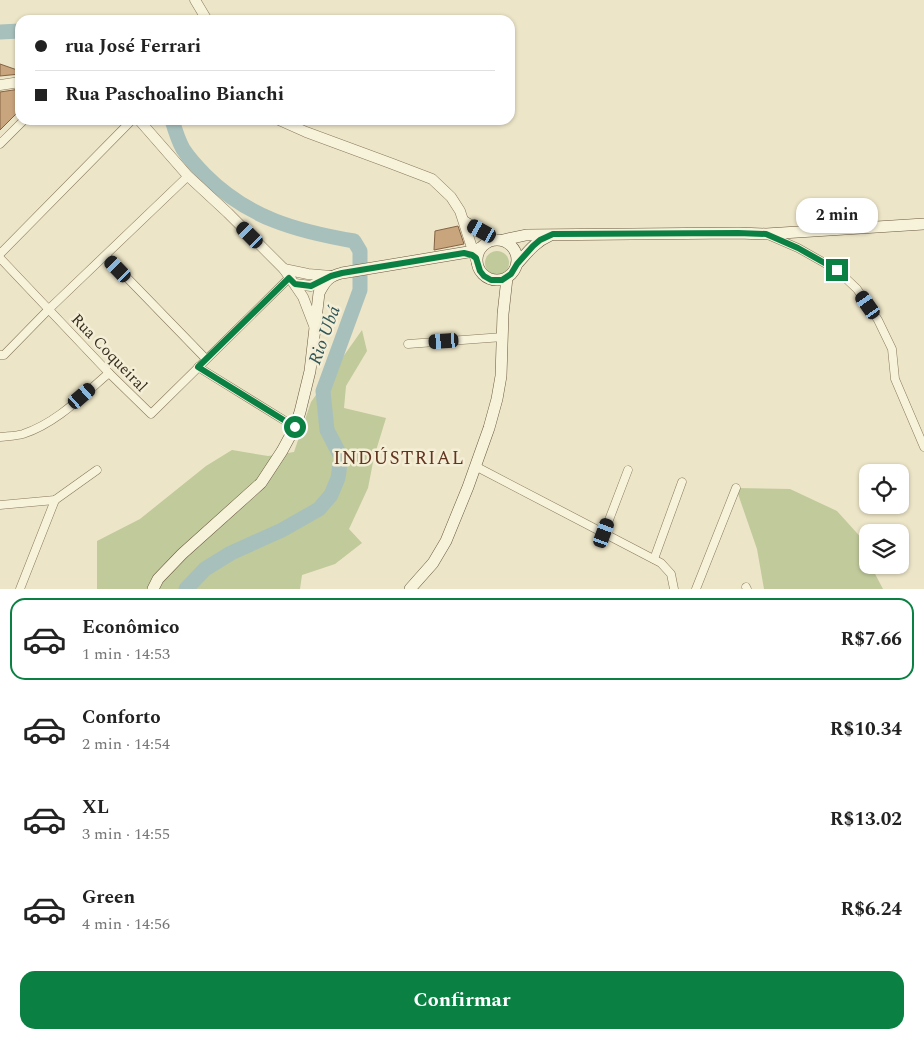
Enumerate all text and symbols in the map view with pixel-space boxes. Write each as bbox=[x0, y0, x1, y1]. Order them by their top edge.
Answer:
text: rua José Ferrari bbox=[65, 32, 201, 61]
text: Rua Paschoalino Bianchi bbox=[65, 80, 284, 109]
callout: 2 min bbox=[796, 198, 878, 232]
text: 2 min bbox=[816, 203, 858, 227]
car bbox=[465, 217, 498, 245]
car bbox=[234, 219, 265, 251]
car bbox=[102, 253, 133, 285]
route end bbox=[826, 259, 848, 281]
car bbox=[853, 288, 882, 322]
water label: Rio Ubá bbox=[301, 301, 348, 368]
street label: Rua Coqueiral bbox=[65, 308, 153, 397]
car bbox=[428, 332, 459, 350]
car bbox=[65, 380, 98, 412]
route start bbox=[284, 416, 306, 438]
district label: INDÚSTRIAL bbox=[333, 444, 465, 473]
map controls bbox=[859, 464, 909, 574]
button: locate bbox=[859, 464, 909, 514]
car bbox=[591, 516, 616, 550]
button: layers bbox=[859, 524, 909, 574]
text: Econômico bbox=[82, 613, 179, 642]
icon: car bbox=[22, 617, 67, 662]
text: R$7.66 bbox=[840, 625, 902, 654]
text: 1 min · 14:53 bbox=[82, 642, 170, 666]
text: Conforto bbox=[82, 703, 161, 732]
icon: car bbox=[22, 707, 67, 752]
text: R$10.34 bbox=[830, 715, 902, 744]
text: 2 min · 14:54 bbox=[82, 732, 170, 756]
text: XL bbox=[82, 793, 109, 822]
icon: car bbox=[22, 797, 67, 842]
text: R$13.02 bbox=[830, 805, 902, 834]
text: 3 min · 14:55 bbox=[82, 822, 170, 846]
text: Green bbox=[82, 883, 135, 912]
icon: car bbox=[22, 887, 67, 932]
text: R$6.24 bbox=[840, 895, 902, 924]
text: 4 min · 14:56 bbox=[82, 912, 170, 936]
button: Confirmar bbox=[20, 971, 904, 1029]

